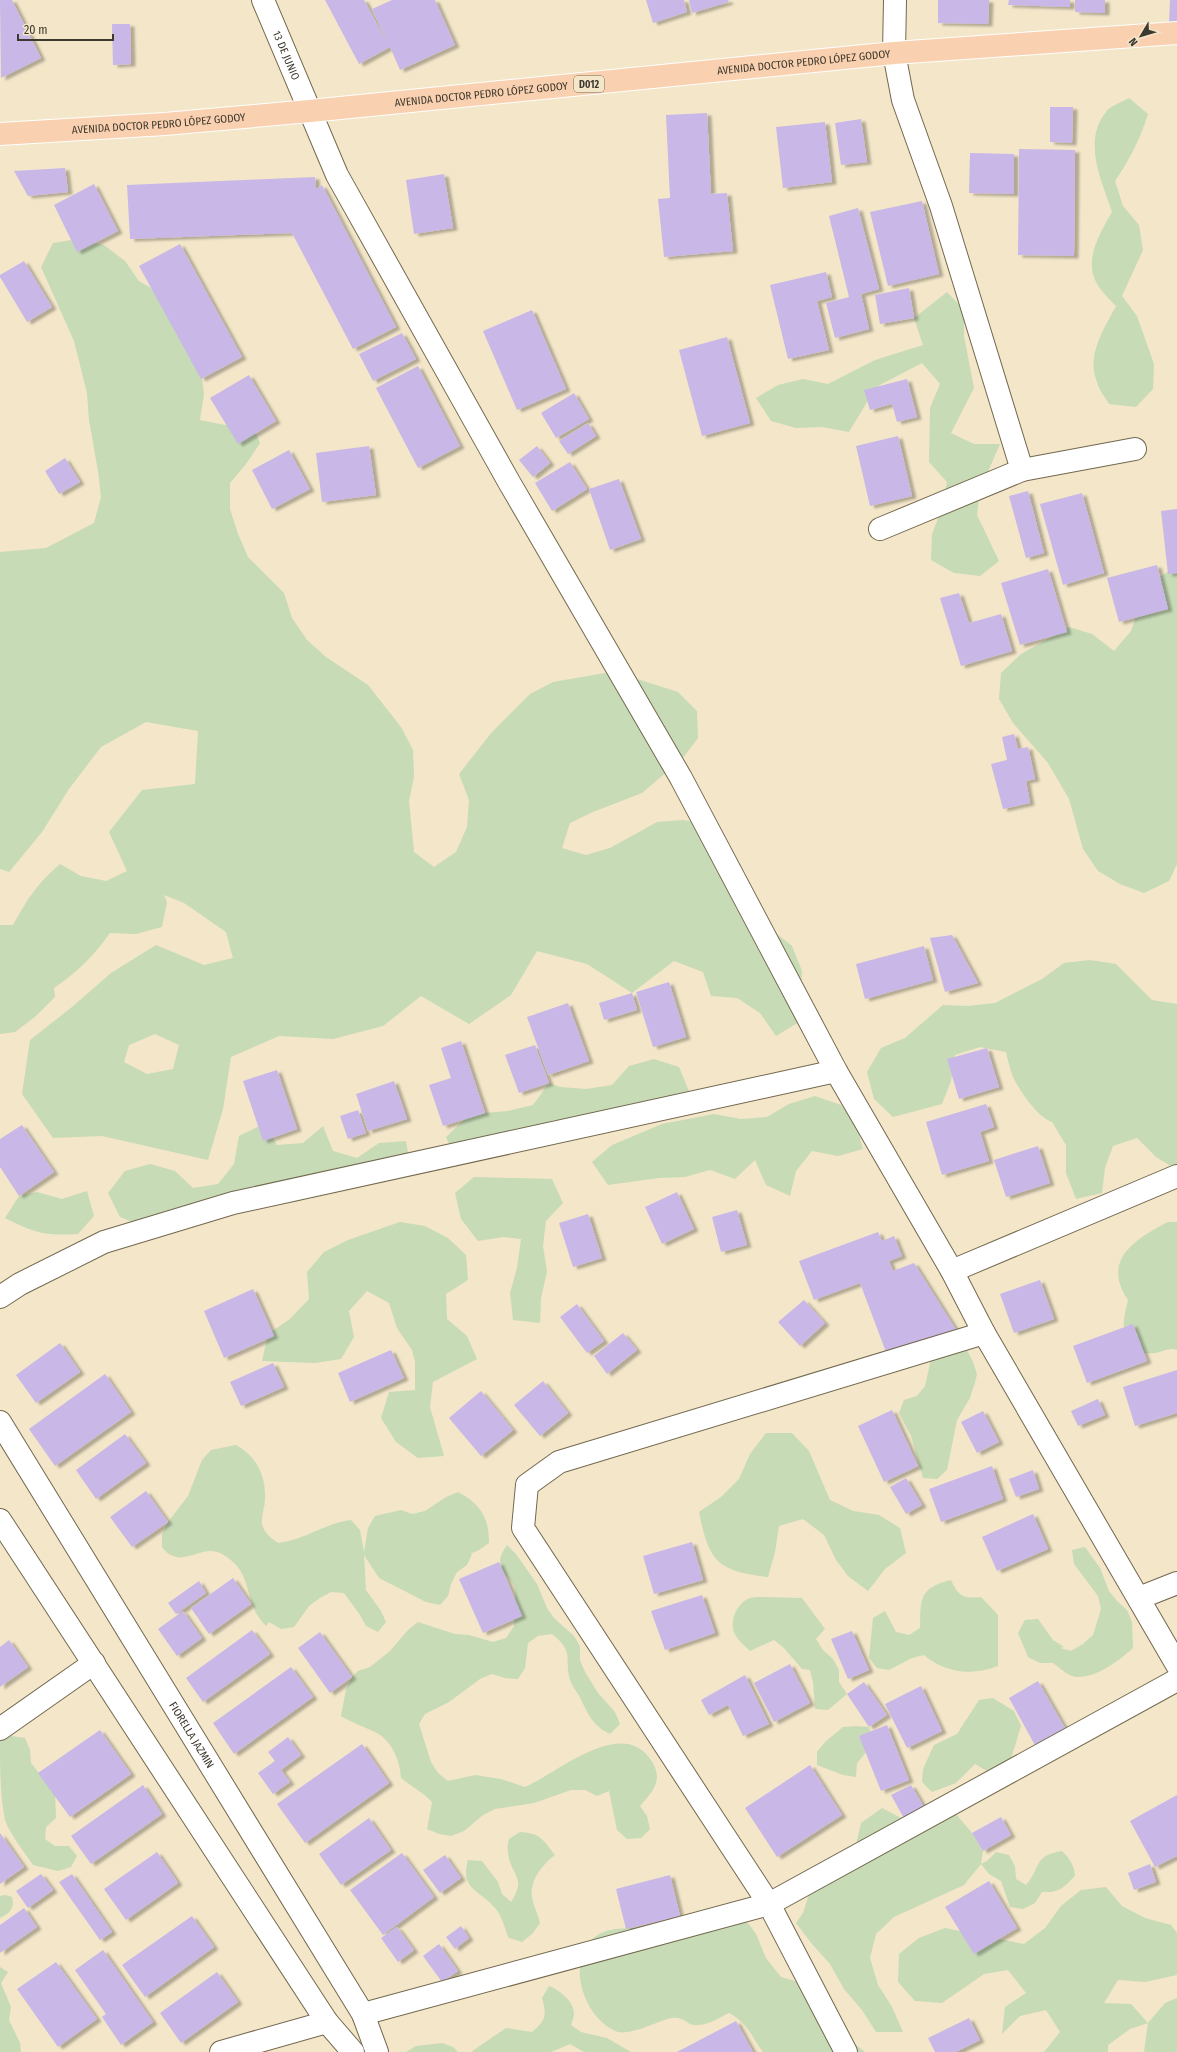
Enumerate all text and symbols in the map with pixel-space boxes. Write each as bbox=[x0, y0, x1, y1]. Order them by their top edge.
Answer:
scale bar bbox=[18, 16, 113, 42]
north arrow bbox=[1121, 16, 1161, 56]
text: 20 m bbox=[24, 23, 48, 37]
street label: 13 DE JUNIO bbox=[270, 29, 302, 82]
text: N bbox=[1126, 35, 1141, 48]
street label: AVENIDA DOCTOR PEDRO LÓPEZ GODOY bbox=[716, 47, 892, 78]
road number: D012 bbox=[574, 76, 604, 92]
street label: AVENIDA DOCTOR PEDRO LÓPEZ GODOY bbox=[394, 79, 569, 110]
street label: AVENIDA DOCTOR PEDRO LÓPEZ GODOY bbox=[71, 111, 247, 137]
street label: FIORELLA JAZMIN bbox=[166, 1700, 217, 1771]

